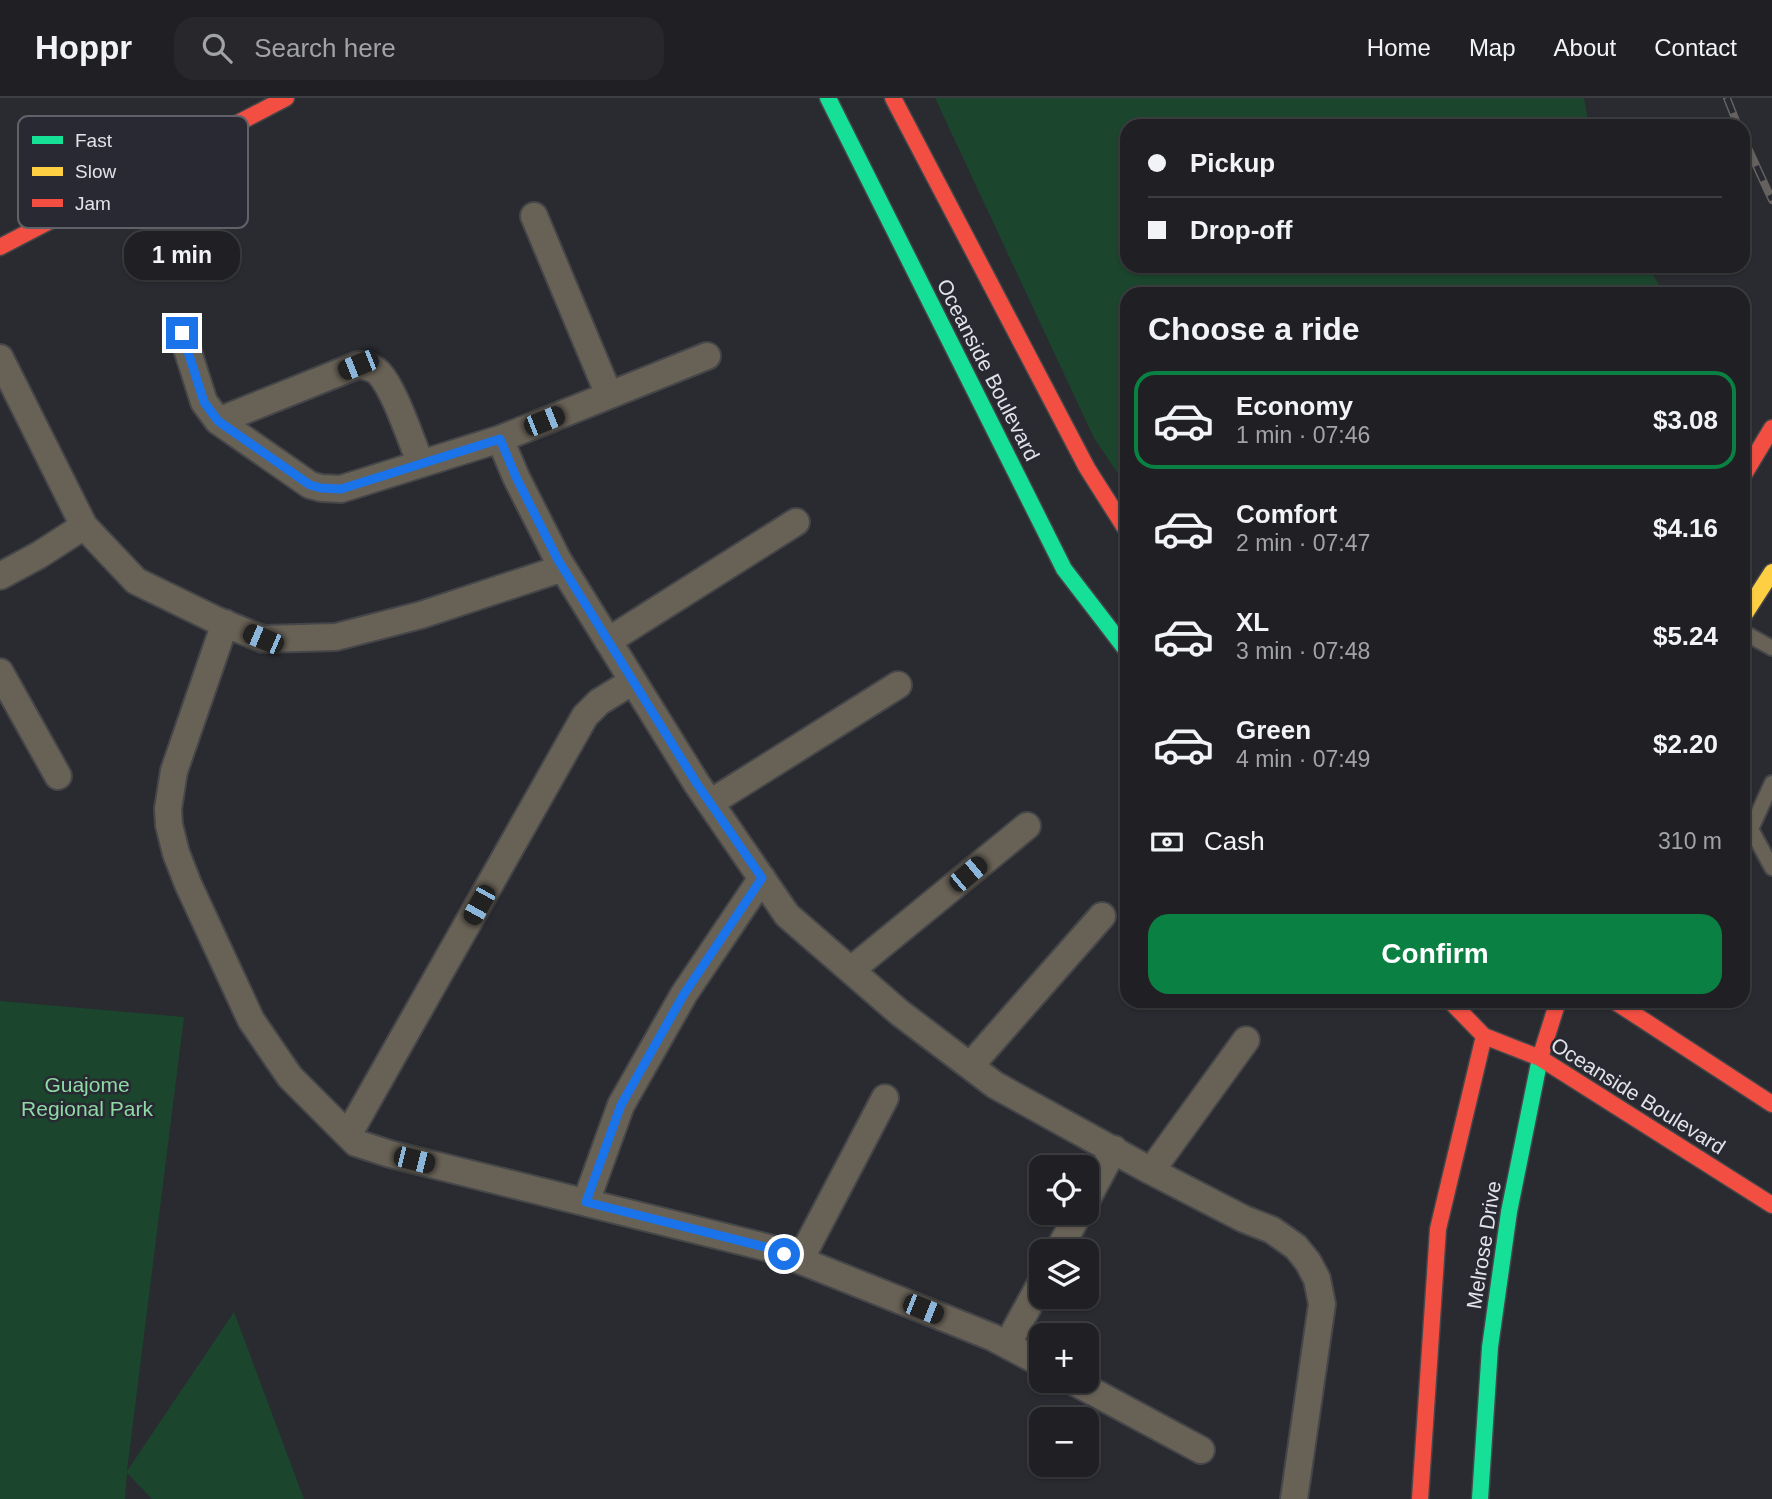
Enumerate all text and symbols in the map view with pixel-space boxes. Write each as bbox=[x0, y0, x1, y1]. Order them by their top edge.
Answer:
search box bbox=[174, 17, 664, 80]
text: Hoppr bbox=[35, 29, 132, 66]
icon: search bbox=[198, 29, 236, 67]
text: Search here bbox=[254, 33, 396, 63]
text: Home bbox=[1367, 34, 1431, 61]
text: Map bbox=[1469, 34, 1516, 61]
text: About bbox=[1554, 34, 1616, 61]
text: Contact bbox=[1654, 34, 1737, 61]
legend bbox=[18, 116, 248, 228]
text: Fast bbox=[75, 130, 113, 151]
text: Pickup bbox=[1190, 148, 1275, 178]
text: Slow bbox=[75, 161, 116, 182]
text: Jam bbox=[75, 193, 111, 214]
text: Drop-off bbox=[1190, 215, 1293, 245]
callout: 1 min bbox=[124, 232, 240, 280]
text: 1 min bbox=[152, 242, 212, 268]
street label: Oceanside Boulevard bbox=[933, 275, 1044, 464]
text: Choose a ride bbox=[1148, 311, 1360, 347]
route end bbox=[166, 317, 198, 349]
car bbox=[335, 347, 382, 383]
icon: car bbox=[1152, 389, 1215, 452]
text: Economy bbox=[1236, 391, 1353, 421]
car bbox=[521, 403, 568, 439]
text: $3.08 bbox=[1653, 405, 1718, 435]
text: 1 min · 07:46 bbox=[1236, 422, 1370, 448]
icon: car bbox=[1152, 497, 1215, 560]
text: Comfort bbox=[1236, 499, 1337, 529]
text: $4.16 bbox=[1653, 513, 1718, 543]
text: 2 min · 07:47 bbox=[1236, 530, 1370, 556]
icon: car bbox=[1152, 605, 1215, 668]
text: XL bbox=[1236, 607, 1269, 637]
car bbox=[240, 621, 287, 657]
text: $5.24 bbox=[1653, 621, 1718, 651]
text: 3 min · 07:48 bbox=[1236, 638, 1370, 664]
icon: car bbox=[1152, 713, 1215, 776]
text: Green bbox=[1236, 715, 1311, 745]
text: $2.20 bbox=[1653, 729, 1718, 759]
text: 4 min · 07:49 bbox=[1236, 746, 1370, 772]
icon: cash bbox=[1148, 823, 1186, 861]
text: Cash bbox=[1204, 826, 1265, 856]
text: 310 m bbox=[1658, 828, 1722, 854]
car bbox=[946, 852, 991, 896]
car bbox=[460, 882, 499, 928]
button: Confirm bbox=[1148, 914, 1722, 994]
street label: Oceanside Boulevard bbox=[1547, 1033, 1730, 1159]
park label: Guajome Regional Park bbox=[21, 1073, 153, 1120]
car bbox=[392, 1145, 437, 1175]
map controls bbox=[1029, 1155, 1099, 1477]
button: locate bbox=[1029, 1155, 1099, 1225]
street label: Melrose Drive bbox=[1462, 1179, 1505, 1311]
route start bbox=[768, 1238, 800, 1270]
button: layers bbox=[1029, 1239, 1099, 1309]
car bbox=[900, 1291, 947, 1327]
button: + bbox=[1029, 1323, 1099, 1393]
button: − bbox=[1029, 1407, 1099, 1477]

